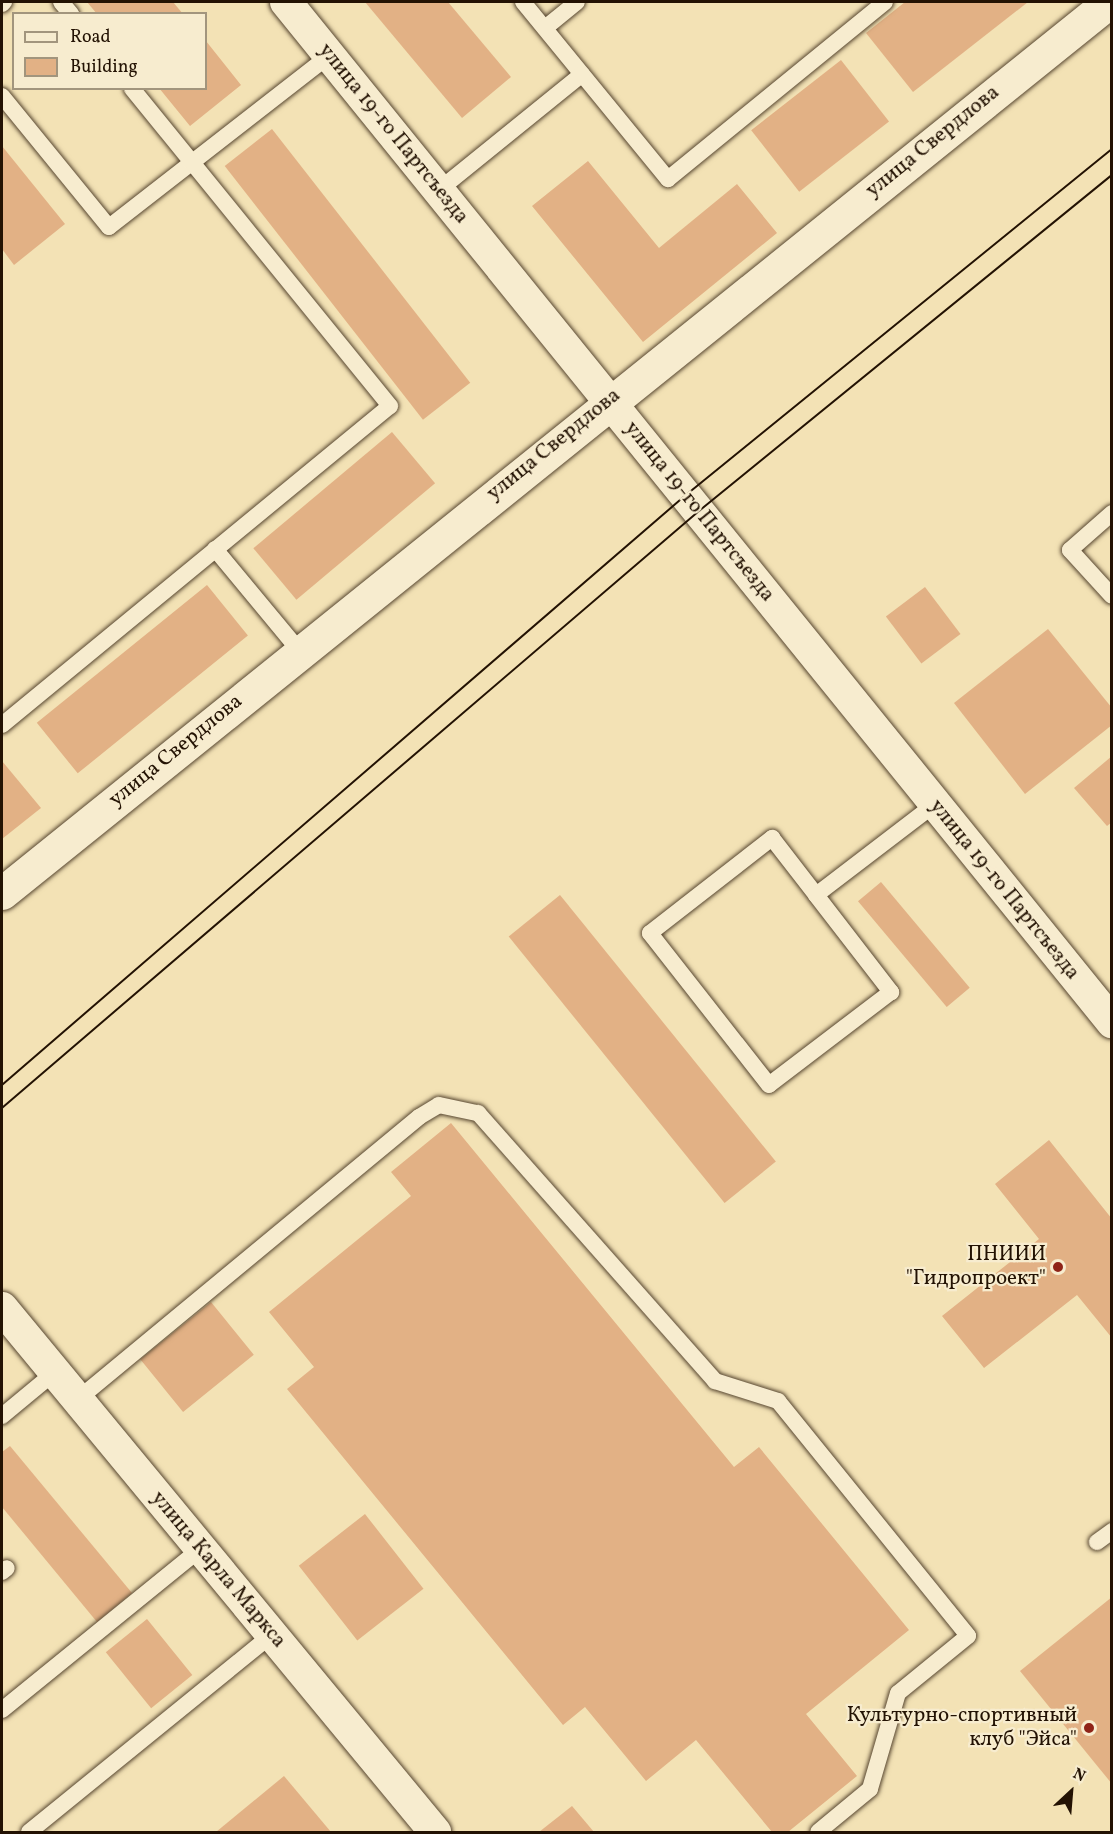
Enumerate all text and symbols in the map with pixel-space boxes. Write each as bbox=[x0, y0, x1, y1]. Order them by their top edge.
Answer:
legend bbox=[12, 12, 207, 90]
text: Road bbox=[70, 25, 111, 50]
street label: улица 19-го Партсъезда bbox=[312, 39, 474, 229]
text: Building bbox=[70, 55, 138, 80]
street label: улица Свердлова bbox=[861, 80, 1005, 204]
street label: улица Свердлова bbox=[482, 383, 626, 507]
street label: улица 19-го Партсъезда bbox=[618, 417, 780, 607]
street label: улица Свердлова bbox=[104, 689, 248, 813]
street label: улица 19-го Партсъезда bbox=[923, 795, 1085, 985]
place label: ПНИИИ "Гидропроект" bbox=[906, 1242, 1046, 1292]
marker: ПНИИИ "Гидропроект" bbox=[1051, 1260, 1065, 1274]
street label: улица Карла Маркса bbox=[145, 1486, 291, 1654]
place label: Культурно-спортивный клуб "Эйса" bbox=[847, 1703, 1077, 1753]
marker: Культурно-спортивный клуб "Эйса" bbox=[1082, 1721, 1096, 1735]
north arrow bbox=[1041, 1762, 1101, 1822]
text: N bbox=[1069, 1763, 1089, 1788]

